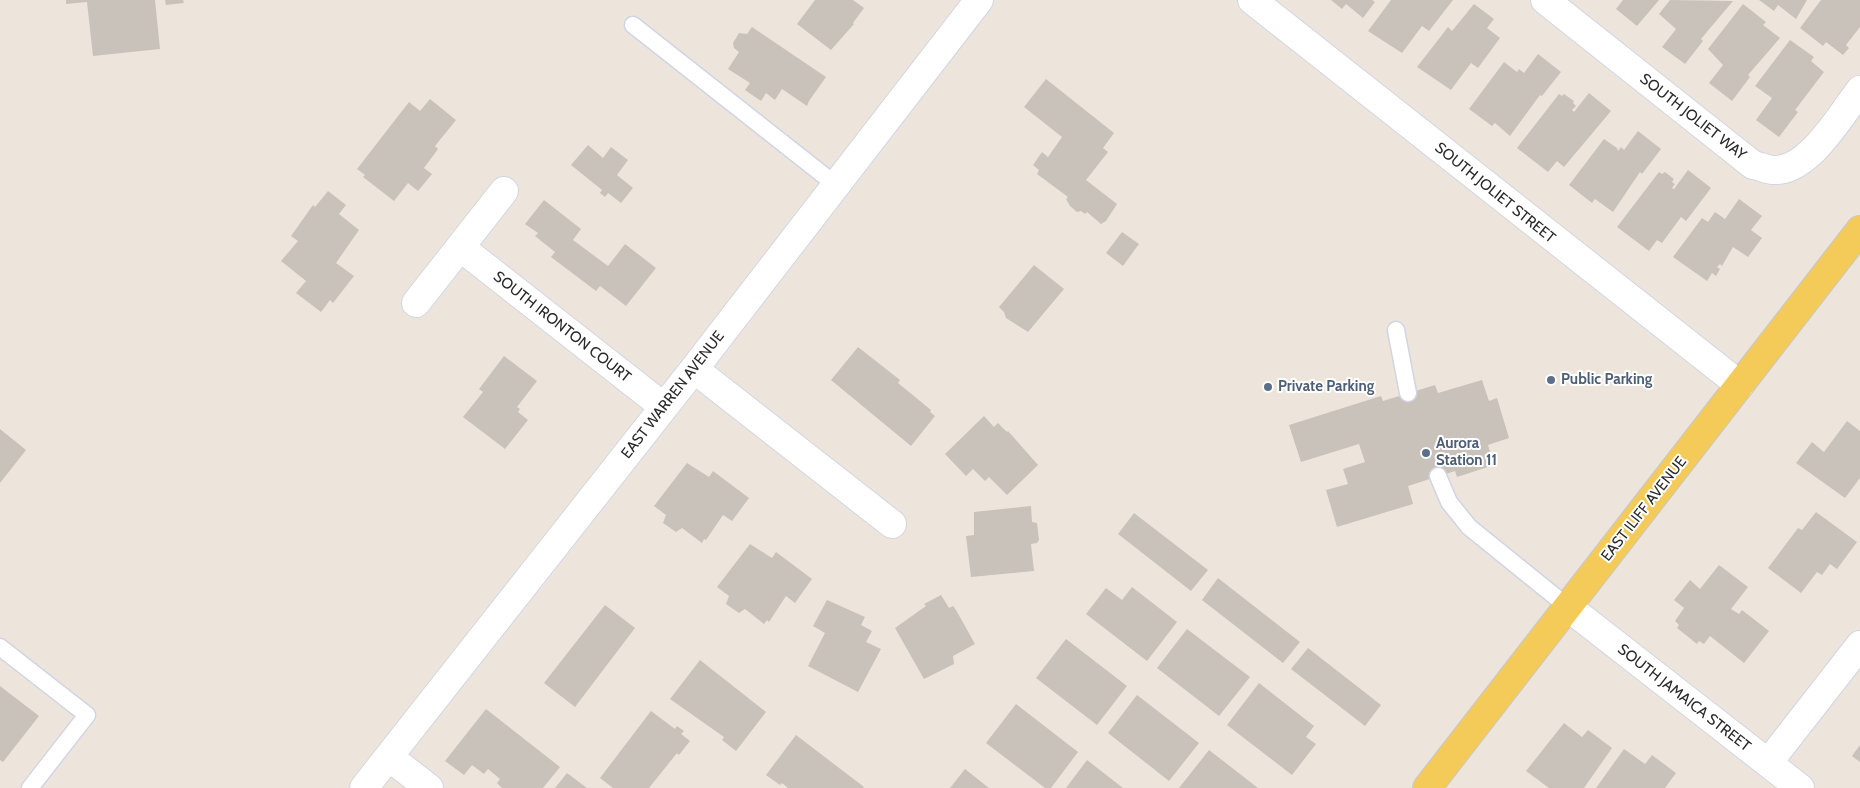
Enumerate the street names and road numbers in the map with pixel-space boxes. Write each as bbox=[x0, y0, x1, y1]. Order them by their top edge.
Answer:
street label: SOUTH JOLIET WAY bbox=[1636, 70, 1750, 164]
street label: SOUTH JOLIET STREET bbox=[1431, 139, 1559, 247]
street label: SOUTH IRONTON COURT bbox=[490, 268, 634, 386]
street label: EAST WARREN AVENUE bbox=[618, 328, 728, 462]
street label: EAST ILIFF AVENUE bbox=[1598, 453, 1690, 565]
street label: SOUTH JAMAICA STREET bbox=[1614, 641, 1754, 755]

